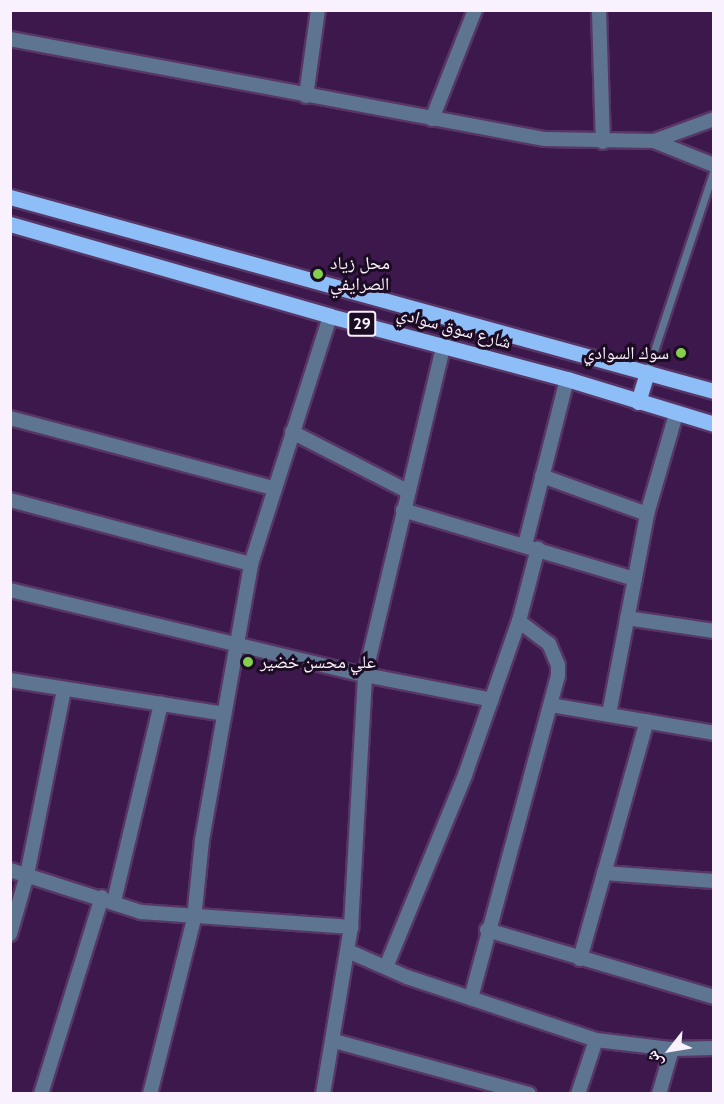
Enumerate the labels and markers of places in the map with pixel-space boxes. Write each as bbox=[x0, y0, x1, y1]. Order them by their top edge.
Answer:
place label: محل زياد الصرايفي bbox=[330, 253, 390, 296]
marker: محل زياد الصرايفي bbox=[311, 267, 325, 281]
place label: سوك السوادي bbox=[583, 342, 669, 364]
marker: سوك السوادي bbox=[674, 346, 688, 360]
place label: علي محسن خضير bbox=[260, 651, 376, 673]
marker: علي محسن خضير bbox=[241, 655, 255, 669]

